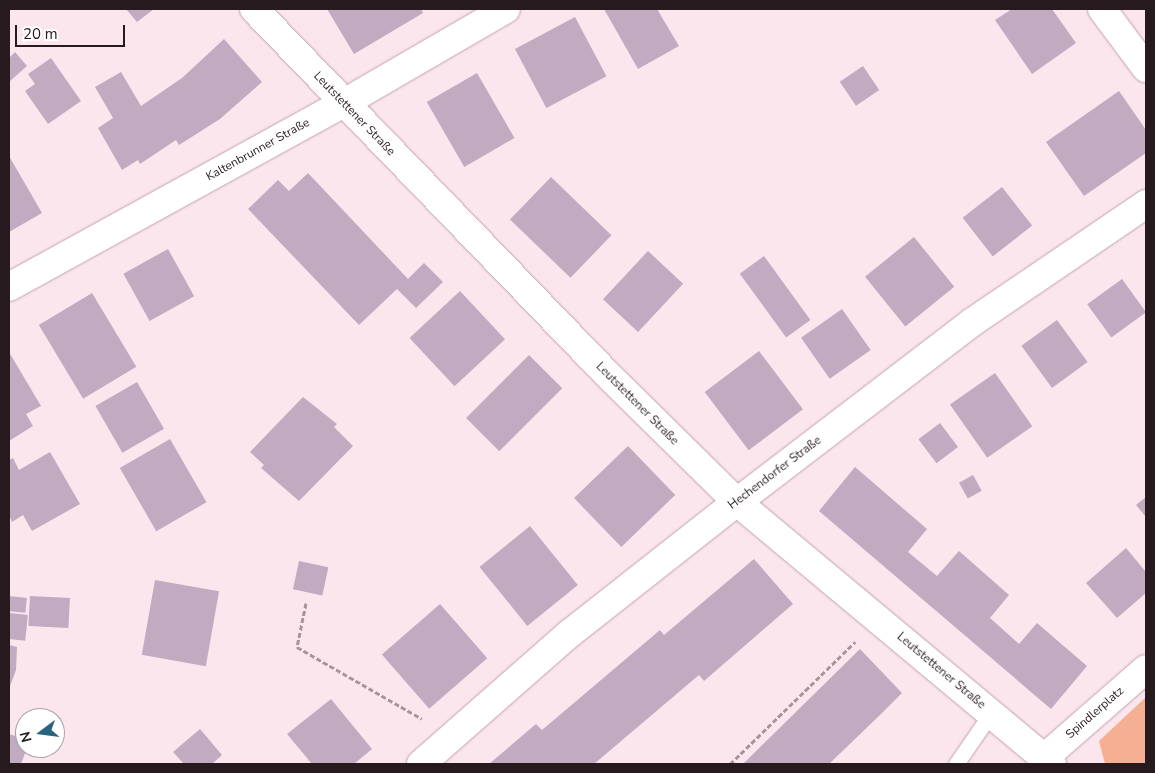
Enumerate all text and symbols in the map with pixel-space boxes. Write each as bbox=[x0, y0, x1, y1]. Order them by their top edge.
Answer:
scale bar bbox=[18, 15, 128, 47]
text: 20 m bbox=[23, 24, 58, 44]
street label: Leutstettener Straße bbox=[310, 69, 398, 159]
street label: Kaltenbrunner Straße bbox=[204, 116, 312, 184]
street label: Leutstettener Straße bbox=[593, 360, 681, 448]
street label: Hechendorfer Straße bbox=[726, 433, 824, 513]
street label: Leutstettener Straße bbox=[894, 630, 988, 712]
street label: Spindlerplatz bbox=[1063, 684, 1127, 742]
north arrow bbox=[15, 708, 65, 758]
text: N bbox=[15, 729, 37, 744]

